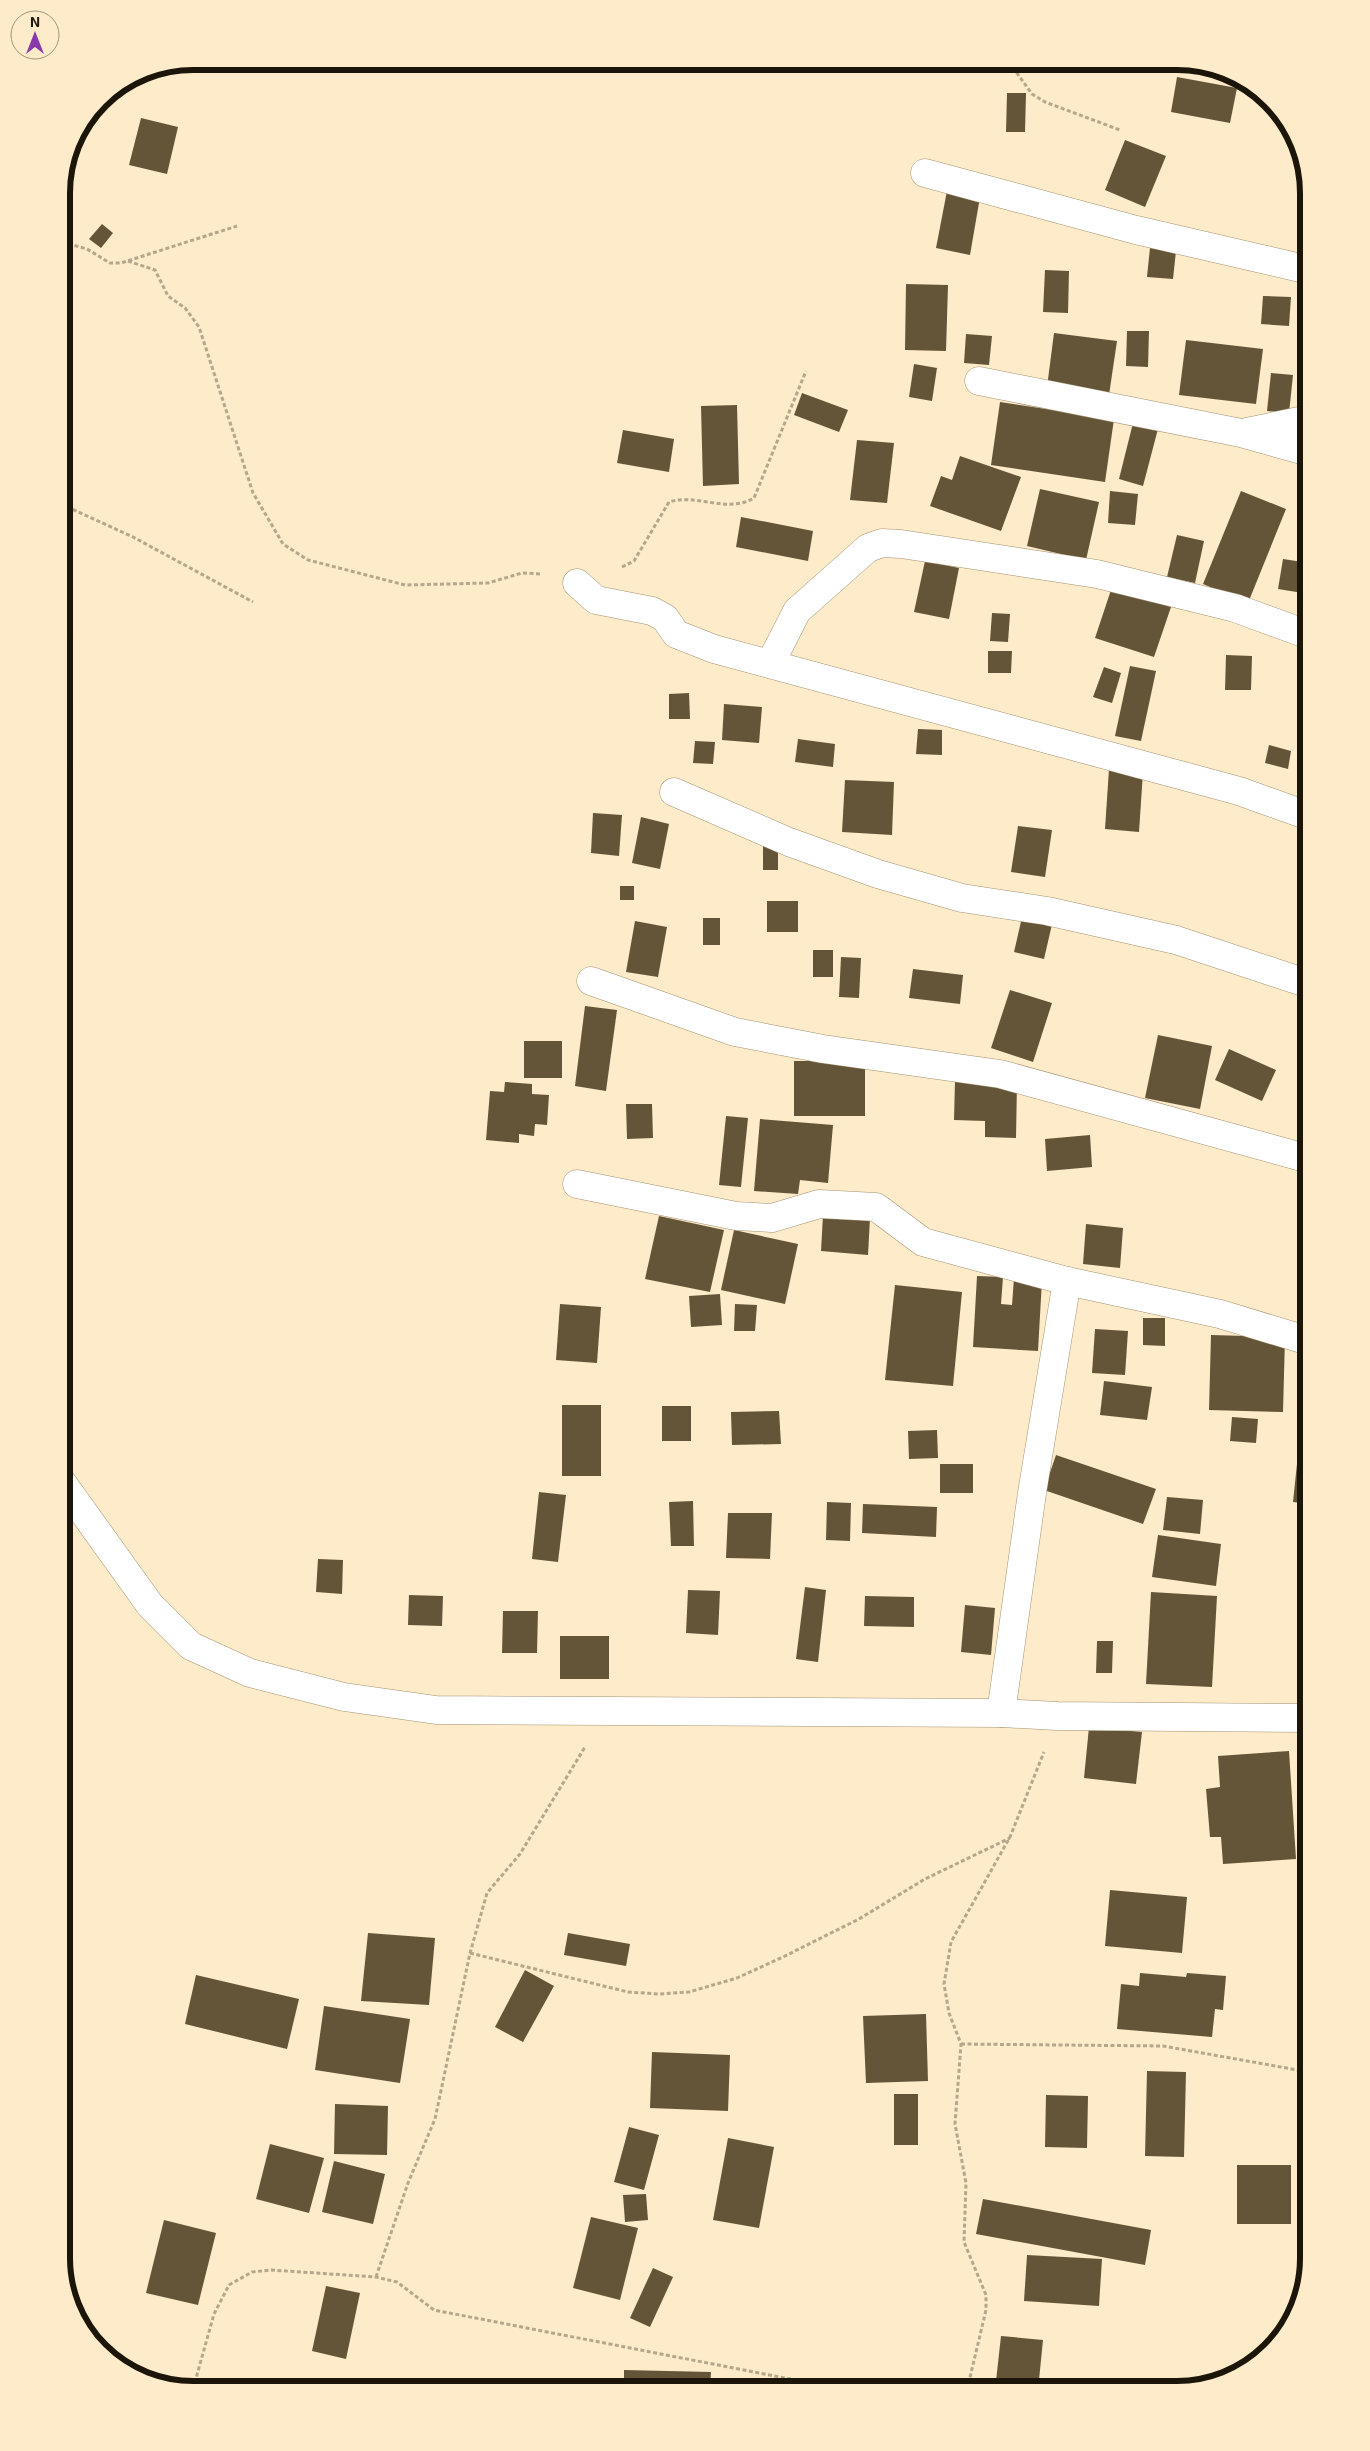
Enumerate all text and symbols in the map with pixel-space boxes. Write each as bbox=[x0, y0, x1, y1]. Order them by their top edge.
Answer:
north arrow bbox=[10, 10, 60, 60]
text: N bbox=[30, 13, 40, 30]

